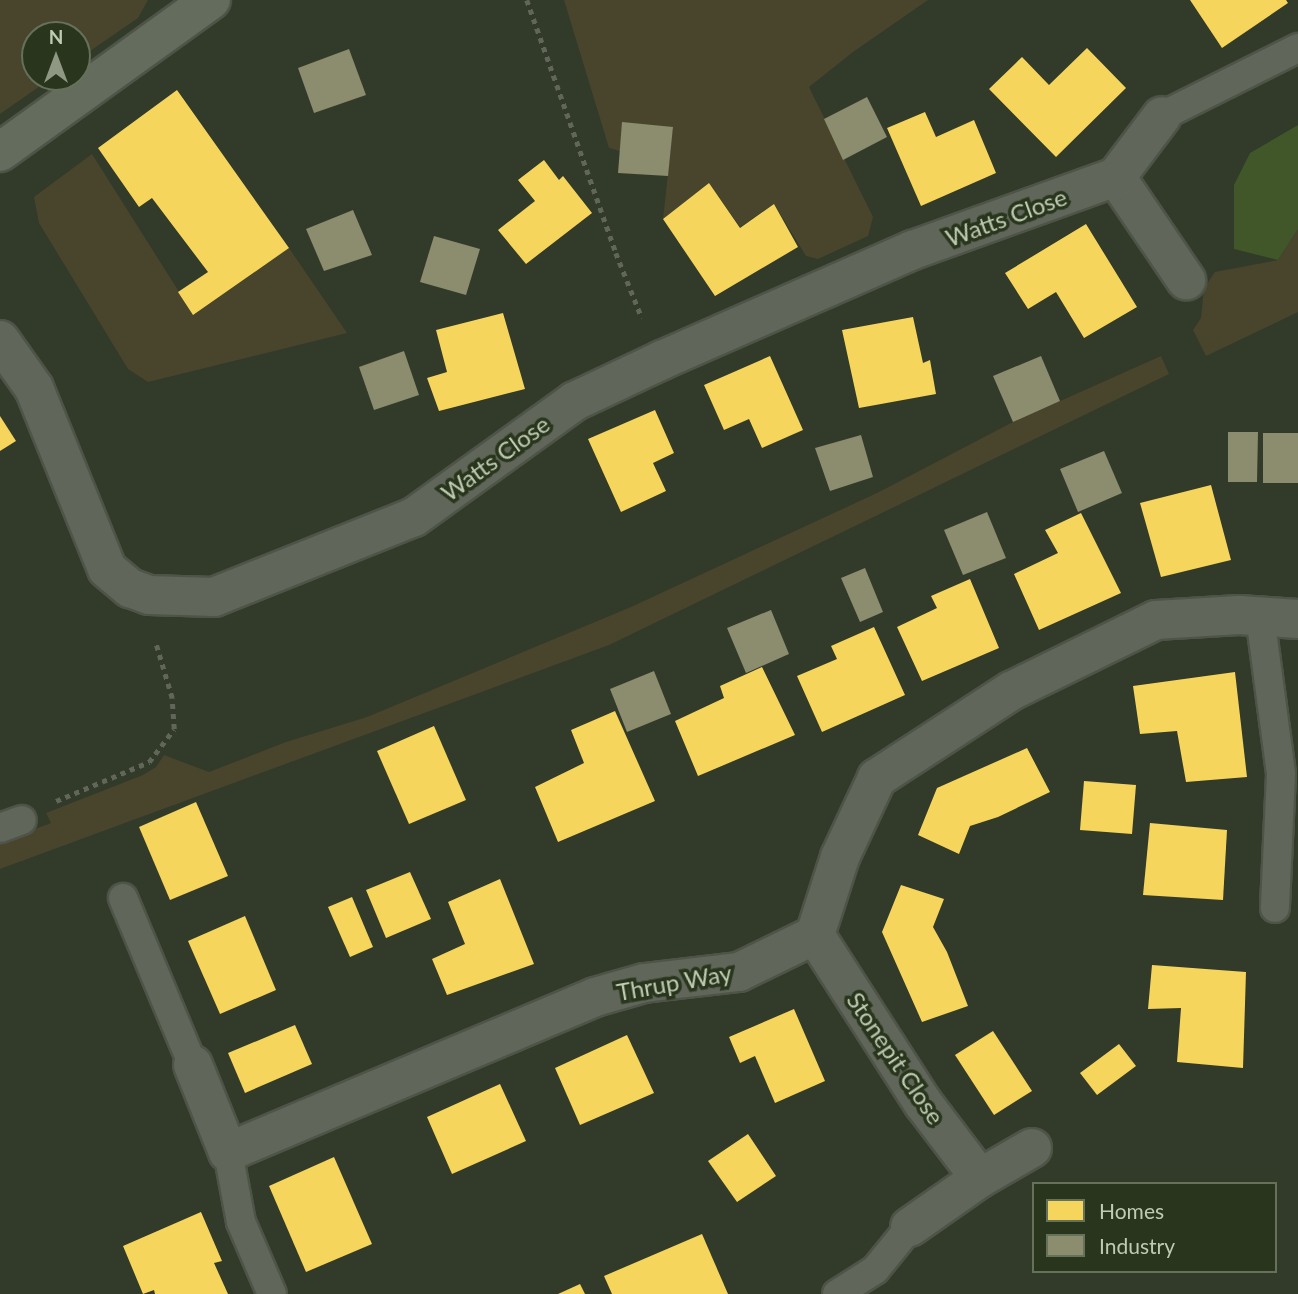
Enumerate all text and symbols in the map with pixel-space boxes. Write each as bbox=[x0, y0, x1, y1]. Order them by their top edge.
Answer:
north arrow bbox=[21, 21, 91, 91]
text: N bbox=[49, 25, 63, 48]
street label: Watts Close bbox=[942, 182, 1070, 252]
street label: Watts Close bbox=[435, 409, 555, 507]
street label: Thrup Way bbox=[614, 958, 734, 1006]
street label: Stonepit Close bbox=[841, 987, 951, 1129]
legend bbox=[1032, 1182, 1277, 1273]
text: Homes bbox=[1099, 1198, 1164, 1223]
text: Industry bbox=[1099, 1233, 1175, 1258]

